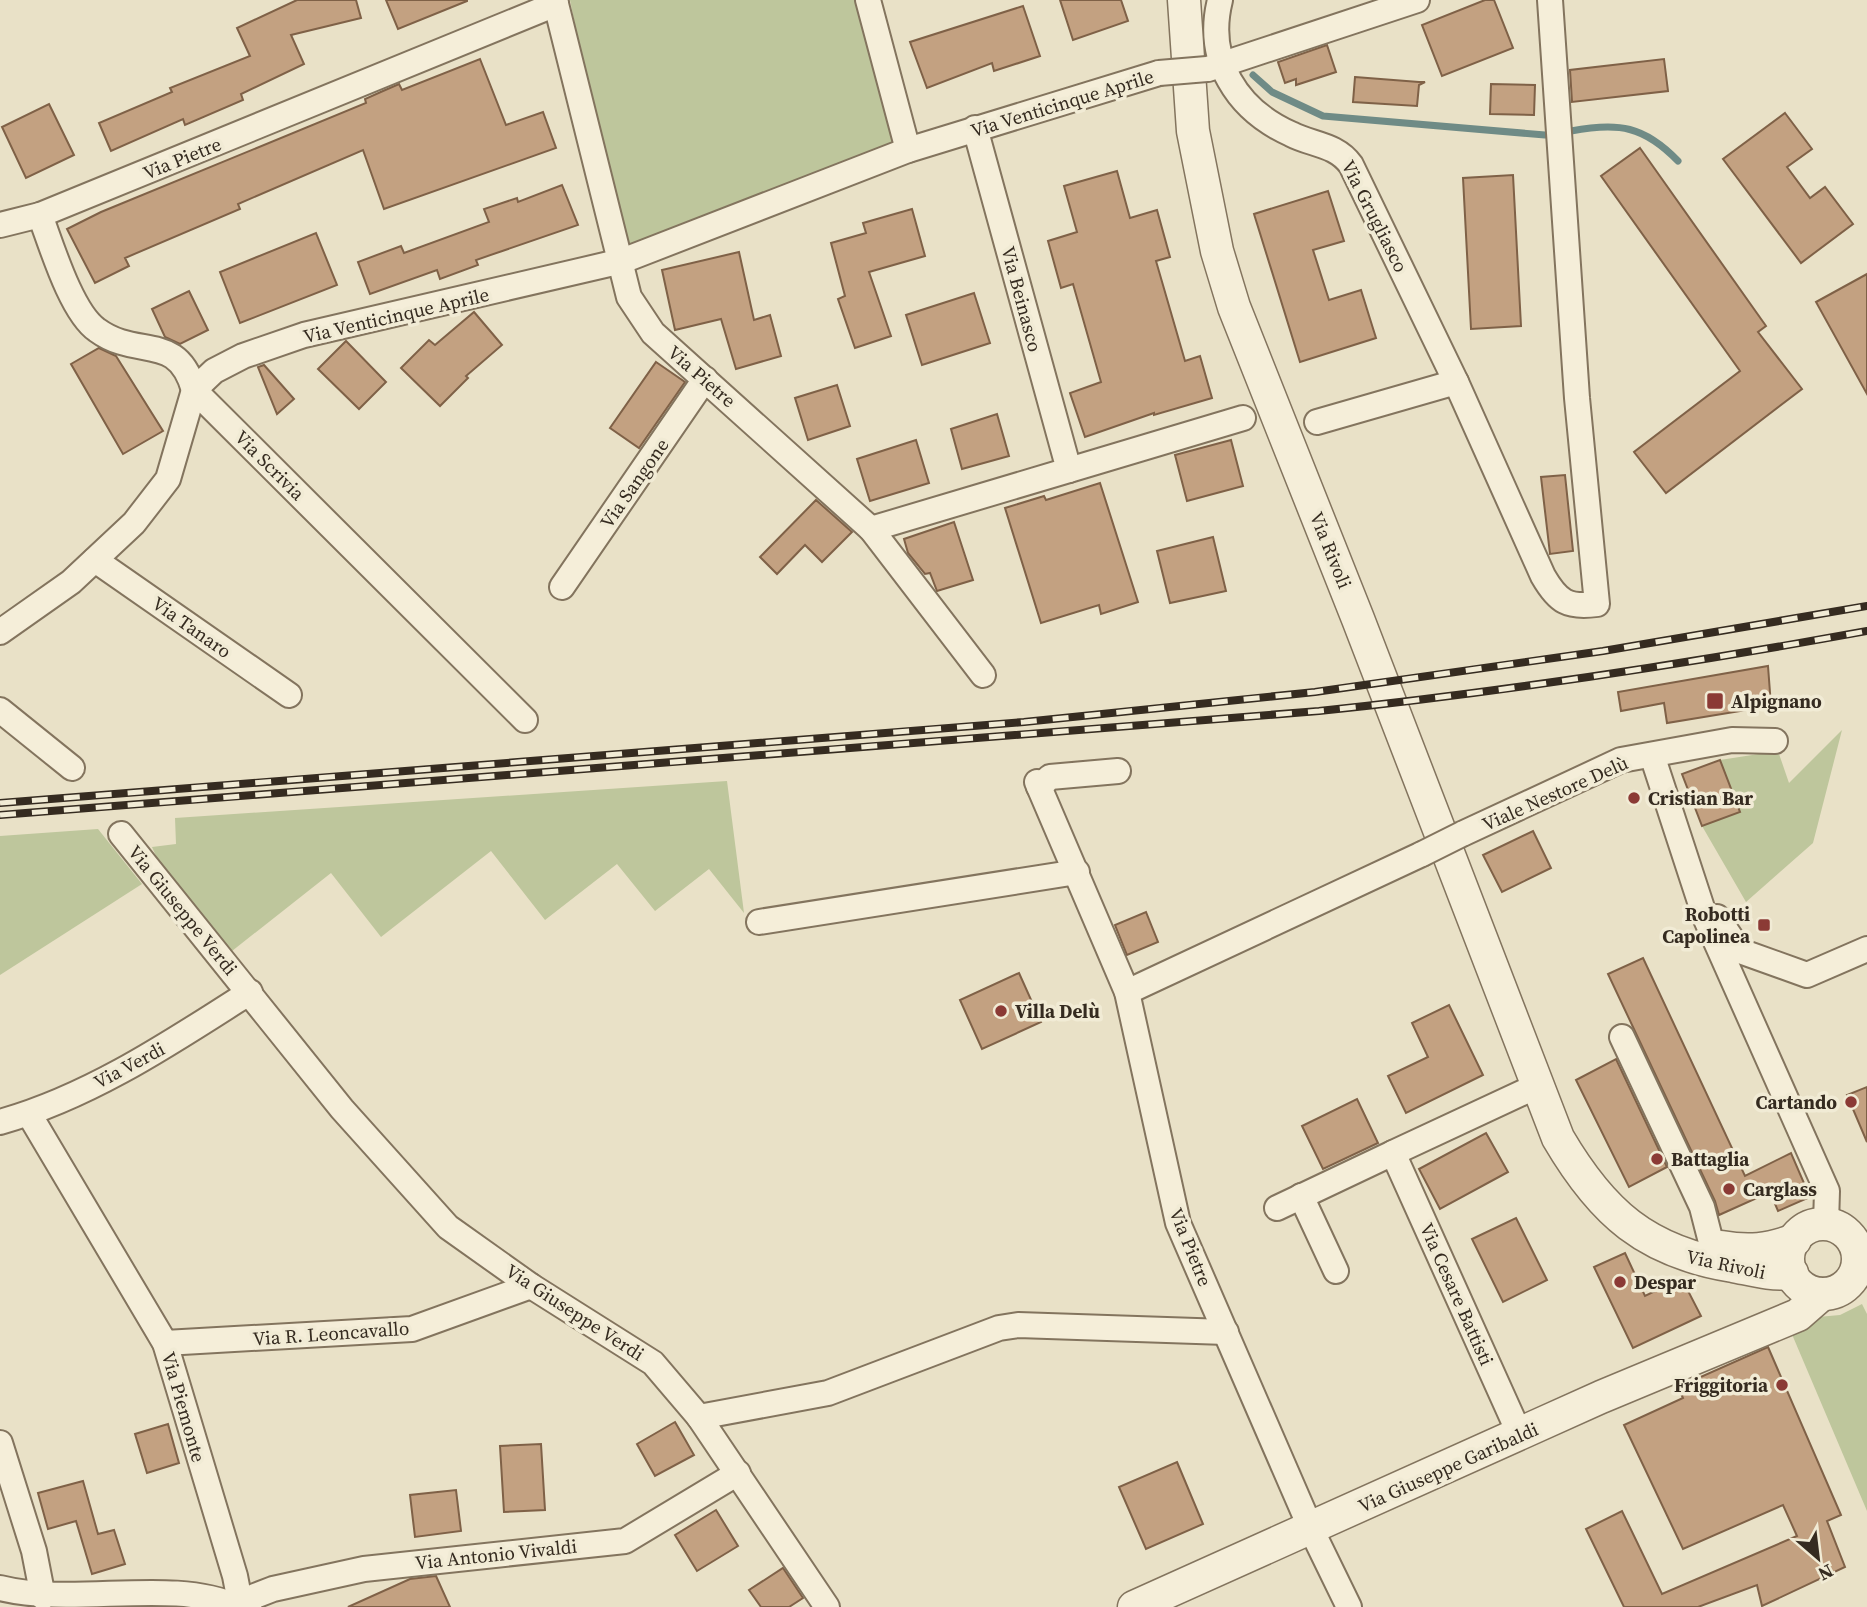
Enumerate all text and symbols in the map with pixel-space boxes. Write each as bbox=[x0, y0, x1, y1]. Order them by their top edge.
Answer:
street label: Via Venticinque Aprile bbox=[967, 63, 1157, 143]
street label: Via Pietre bbox=[139, 131, 225, 185]
street label: Via Grugliasco bbox=[1336, 156, 1414, 276]
street label: Via Beinasco bbox=[995, 243, 1049, 355]
street label: Via Venticinque Aprile bbox=[300, 281, 492, 349]
street label: Via Pietre bbox=[662, 339, 742, 413]
street label: Via Scrivia bbox=[229, 424, 311, 506]
street label: Via Sangone bbox=[593, 433, 675, 533]
street label: Via Rivoli bbox=[1304, 508, 1358, 593]
street label: Via Tanaro bbox=[147, 590, 237, 664]
place label: Alpignano bbox=[1731, 688, 1822, 714]
marker: Alpignano bbox=[1705, 691, 1725, 711]
street label: Viale Nestore Delù bbox=[1478, 749, 1632, 837]
place label: Cristian Bar bbox=[1648, 785, 1753, 811]
marker: Cristian Bar bbox=[1626, 790, 1642, 806]
street label: Via Giuseppe Verdi bbox=[122, 839, 244, 981]
place label: Robotti Capolinea bbox=[1662, 901, 1751, 949]
marker: Robotti Capolinea bbox=[1756, 917, 1772, 933]
place label: Villa Delù bbox=[1015, 998, 1100, 1024]
marker: Villa Delù bbox=[993, 1003, 1009, 1019]
street label: Via Verdi bbox=[89, 1035, 169, 1095]
place label: Cartando bbox=[1756, 1089, 1837, 1115]
marker: Cartando bbox=[1843, 1094, 1859, 1110]
place label: Battaglia bbox=[1671, 1146, 1750, 1172]
marker: Battaglia bbox=[1649, 1151, 1665, 1167]
place label: Carglass bbox=[1743, 1176, 1817, 1202]
marker: Carglass bbox=[1721, 1181, 1737, 1197]
street label: Via Pietre bbox=[1164, 1204, 1218, 1290]
street label: Via Cesare Battisti bbox=[1414, 1219, 1500, 1370]
street label: Via Rivoli bbox=[1684, 1243, 1768, 1285]
street label: Via Giuseppe Verdi bbox=[501, 1257, 650, 1367]
place label: Despar bbox=[1634, 1269, 1696, 1295]
marker: Despar bbox=[1612, 1274, 1628, 1290]
street label: Via R. Leoncavallo bbox=[252, 1315, 410, 1351]
street label: Via Piemonte bbox=[156, 1349, 212, 1465]
place label: Friggitoria bbox=[1674, 1372, 1769, 1398]
marker: Friggitoria bbox=[1774, 1377, 1790, 1393]
street label: Via Giuseppe Garibaldi bbox=[1354, 1415, 1542, 1518]
north arrow bbox=[1783, 1523, 1853, 1593]
street label: Via Antonio Vivaldi bbox=[414, 1533, 579, 1575]
text: N bbox=[1814, 1558, 1838, 1588]

